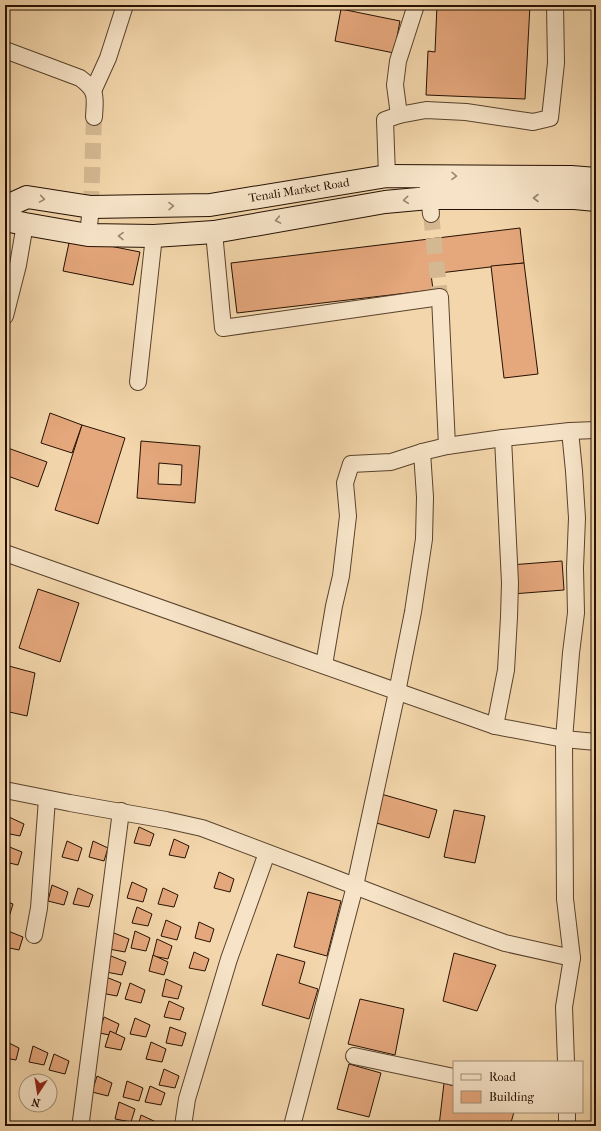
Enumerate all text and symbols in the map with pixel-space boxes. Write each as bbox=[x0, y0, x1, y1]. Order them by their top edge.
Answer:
one-way arrow bbox=[451, 172, 457, 180]
street label: Tenali Market Road bbox=[248, 175, 351, 205]
one-way arrow bbox=[533, 194, 539, 202]
one-way arrow bbox=[39, 195, 45, 203]
one-way arrow bbox=[403, 195, 409, 204]
one-way arrow bbox=[168, 201, 174, 210]
one-way arrow bbox=[275, 215, 281, 224]
one-way arrow bbox=[118, 232, 124, 240]
legend bbox=[453, 1061, 583, 1113]
text: Road bbox=[489, 1070, 516, 1084]
north arrow bbox=[18, 1073, 58, 1113]
text: Building bbox=[489, 1090, 534, 1104]
text: N bbox=[30, 1095, 41, 1110]

